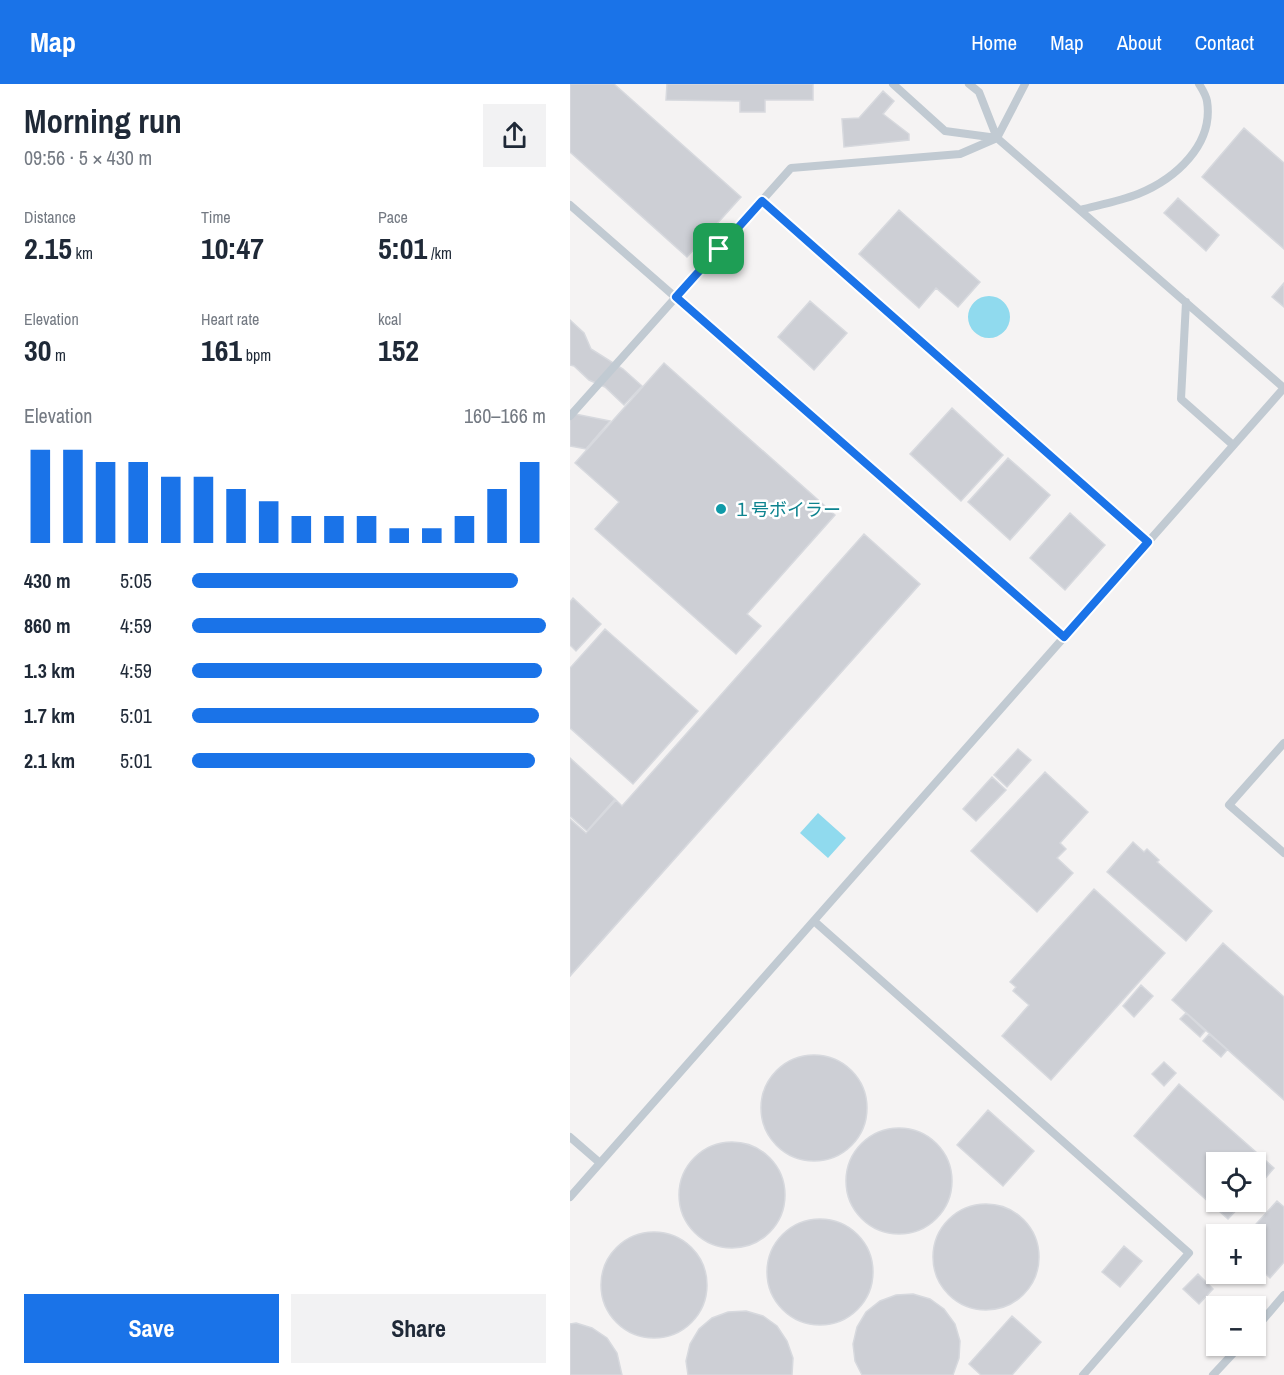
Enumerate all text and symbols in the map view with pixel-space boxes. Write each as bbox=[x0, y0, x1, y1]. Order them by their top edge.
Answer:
text: Map bbox=[30, 23, 76, 61]
text: Home bbox=[971, 28, 1017, 57]
text: Map bbox=[1050, 28, 1084, 57]
text: About bbox=[1117, 28, 1162, 57]
text: Contact bbox=[1195, 28, 1254, 57]
text: Morning run bbox=[24, 99, 182, 143]
button: share bbox=[483, 104, 546, 167]
text: 09:56 · 5 × 430 m bbox=[24, 144, 152, 171]
text: Distance bbox=[24, 206, 76, 228]
text: Time bbox=[201, 206, 231, 228]
text: Pace bbox=[378, 206, 408, 228]
pin bbox=[693, 223, 744, 274]
text: 2.15 bbox=[24, 228, 72, 268]
text: 10:47 bbox=[201, 228, 264, 268]
text: 5:01 bbox=[378, 228, 427, 268]
icon: arrive bbox=[702, 232, 735, 265]
text: km bbox=[72, 242, 93, 264]
text: /km bbox=[427, 242, 452, 264]
text: Elevation bbox=[24, 308, 79, 330]
text: Heart rate bbox=[201, 308, 259, 330]
text: kcal bbox=[378, 308, 401, 330]
text: 30 bbox=[24, 330, 51, 370]
text: 161 bbox=[201, 330, 242, 370]
text: 152 bbox=[378, 330, 419, 370]
text: m bbox=[51, 344, 66, 366]
text: bpm bbox=[242, 344, 271, 366]
text: Elevation bbox=[24, 402, 92, 429]
text: 160–166 m bbox=[464, 402, 546, 429]
place label: １号ボイラー bbox=[733, 497, 841, 522]
marker: １号ボイラー bbox=[714, 502, 728, 516]
text: 430 m bbox=[24, 567, 71, 594]
text: 5:05 bbox=[120, 567, 152, 594]
text: 860 m bbox=[24, 612, 71, 639]
text: 4:59 bbox=[120, 612, 152, 639]
text: 1.3 km bbox=[24, 657, 75, 684]
text: 4:59 bbox=[120, 657, 152, 684]
text: 1.7 km bbox=[24, 702, 75, 729]
text: 5:01 bbox=[120, 702, 152, 729]
text: 2.1 km bbox=[24, 747, 75, 774]
text: 5:01 bbox=[120, 747, 152, 774]
map controls bbox=[1206, 1152, 1266, 1356]
button: locate bbox=[1206, 1152, 1266, 1212]
button: + bbox=[1206, 1224, 1266, 1284]
button: Save bbox=[24, 1294, 279, 1363]
button: Share bbox=[291, 1294, 546, 1363]
button: − bbox=[1206, 1296, 1266, 1356]

